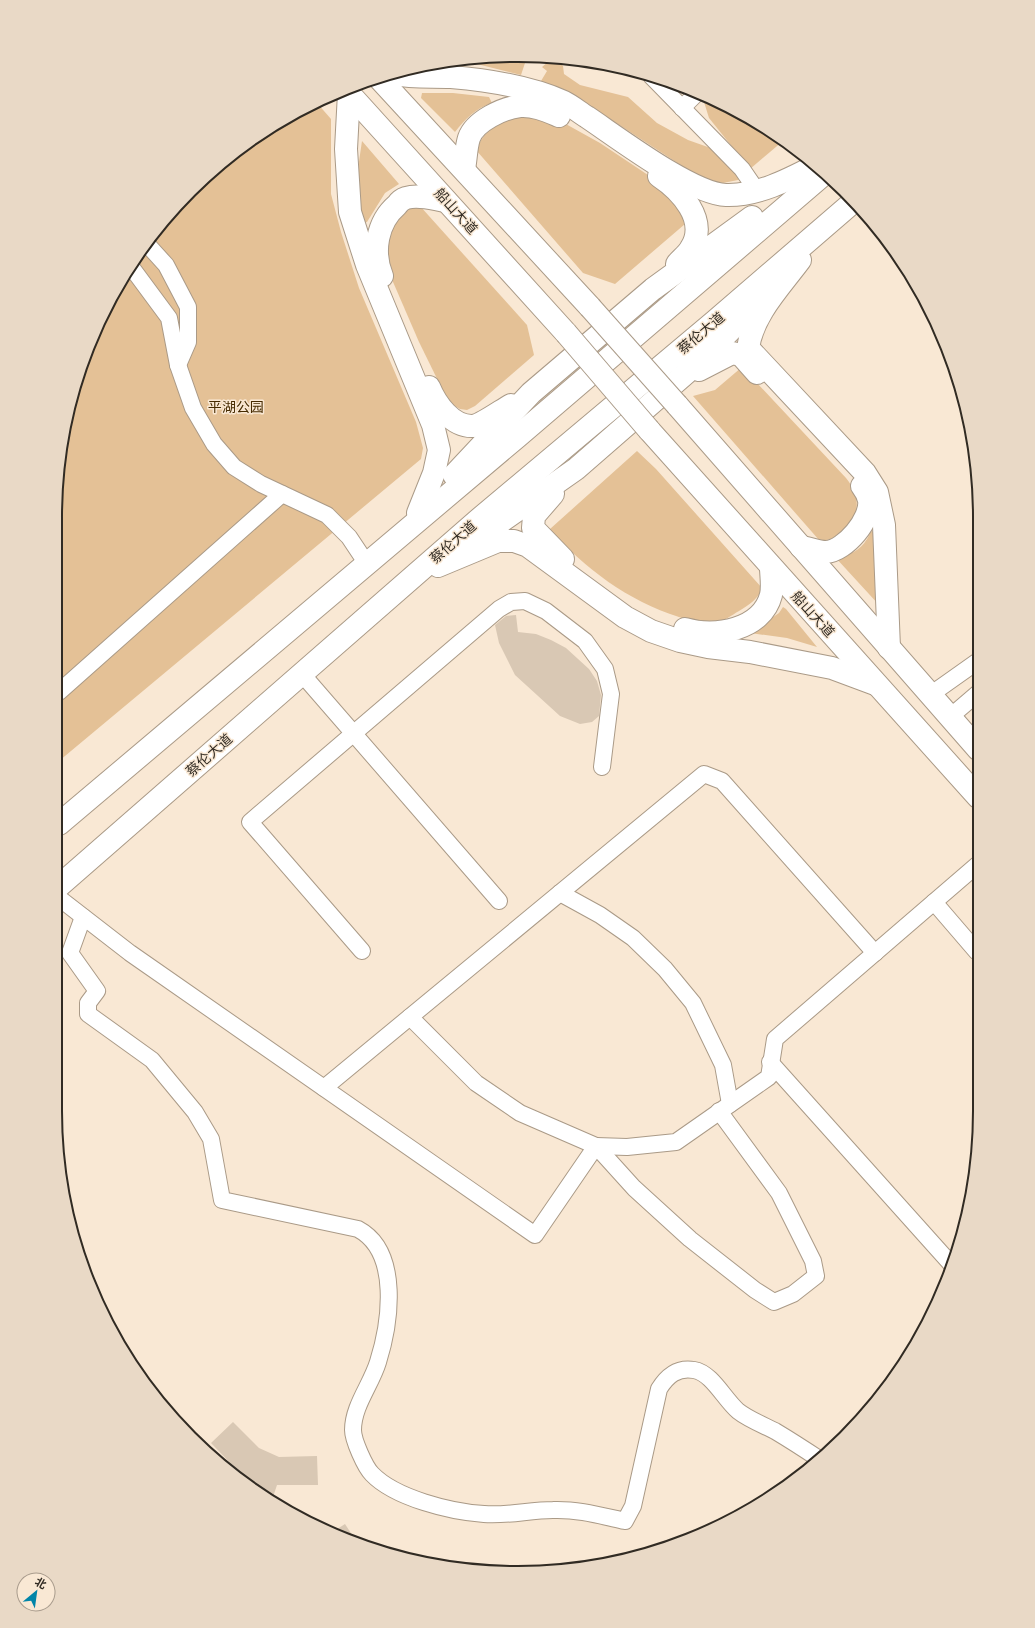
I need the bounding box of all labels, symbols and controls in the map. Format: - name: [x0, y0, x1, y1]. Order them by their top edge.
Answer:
- street label: 船山大道: [431, 185, 481, 238]
- street label: 蔡伦大道: [674, 309, 728, 358]
- park label: 平湖公园: [208, 399, 264, 416]
- street label: 蔡伦大道: [427, 518, 480, 567]
- street label: 船山大道: [788, 588, 838, 641]
- street label: 蔡伦大道: [183, 731, 236, 780]
- north arrow: [16, 1572, 56, 1612]
- text: 北: [33, 1575, 49, 1592]

